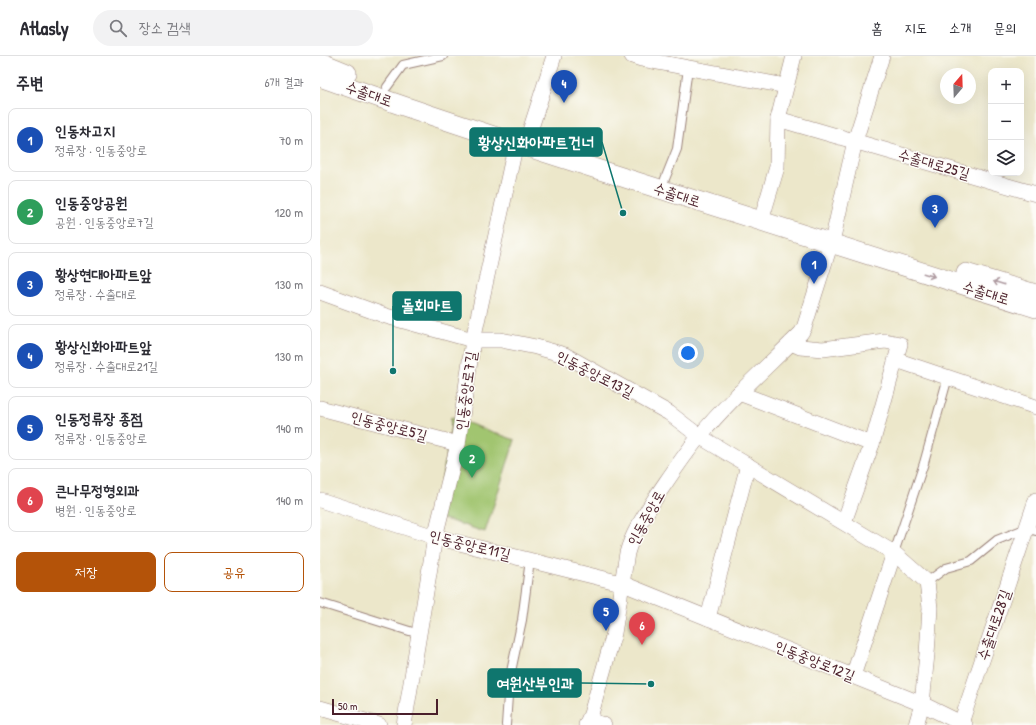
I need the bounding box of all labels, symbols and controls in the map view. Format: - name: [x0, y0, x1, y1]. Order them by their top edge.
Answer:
- search box: [93, 10, 373, 46]
- text: Atlasly: [20, 15, 69, 41]
- icon: search: [107, 17, 129, 39]
- text: 장소 검색: [139, 17, 190, 38]
- text: 홈: [871, 18, 882, 37]
- text: 지도: [904, 18, 927, 37]
- text: 소개: [949, 18, 971, 37]
- text: 문의: [993, 18, 1016, 37]
- north arrow: [940, 68, 976, 104]
- map controls: [988, 68, 1024, 176]
- button: +: [988, 68, 1024, 104]
- pin: 4: [551, 70, 577, 103]
- text: 주변: [16, 71, 43, 94]
- text: 6개 결과: [264, 73, 304, 91]
- street label: 수출대로: [343, 76, 395, 111]
- button: −: [988, 104, 1024, 140]
- text: 인동차고지: [55, 120, 115, 141]
- callout: 황상신화아파트건너: [470, 128, 602, 156]
- text: 1: [28, 131, 32, 149]
- text: 70 m: [279, 131, 303, 149]
- text: 황상신화아파트건너: [478, 131, 594, 153]
- button: layers: [988, 140, 1024, 176]
- text: 정류장 · 인동중앙로: [55, 141, 147, 159]
- street label: 수출대로25길: [896, 143, 972, 184]
- street label: 수출대로: [651, 177, 703, 212]
- text: 인동중앙공원: [55, 192, 127, 213]
- pin: 3: [922, 195, 948, 228]
- text: 2: [27, 203, 33, 221]
- text: 120 m: [275, 203, 303, 221]
- text: 공원 · 인동중앙로7길: [55, 213, 154, 231]
- pin: 1: [801, 251, 827, 284]
- text: 황상현대아파트앞: [55, 264, 152, 285]
- one-way arrow: [923, 272, 936, 279]
- text: 3: [27, 275, 33, 293]
- text: 130 m: [275, 275, 303, 293]
- street label: 수출대로: [960, 275, 1012, 310]
- one-way arrow: [992, 279, 1005, 286]
- text: 정류장 · 수출대로: [55, 285, 137, 303]
- callout: 돌회마트: [393, 292, 461, 320]
- text: 돌회마트: [401, 294, 453, 316]
- text: 황상신화아파트앞: [55, 336, 152, 357]
- your location: [678, 343, 698, 363]
- street label: 인동중앙로13길: [553, 345, 638, 402]
- text: 4: [28, 347, 32, 365]
- text: 130 m: [275, 347, 303, 365]
- street label: 인동중앙로7길: [450, 350, 481, 432]
- text: 정류장 · 수출대로21길: [55, 357, 158, 375]
- street label: 인동중앙로5길: [348, 405, 430, 446]
- text: 인동정류장 종점: [55, 408, 143, 429]
- text: 5: [27, 419, 33, 437]
- text: 140 m: [276, 419, 303, 437]
- text: 정류장 · 인동중앙로: [55, 429, 147, 447]
- pin: 2: [459, 445, 485, 478]
- text: 큰나무정형외과: [55, 480, 140, 501]
- street label: 인동중앙로: [622, 486, 669, 549]
- text: 6: [27, 491, 33, 509]
- text: 140 m: [276, 491, 303, 509]
- text: 병원 · 인동중앙로: [55, 501, 137, 519]
- street label: 인동중앙로11길: [427, 524, 513, 565]
- button: 저장: [16, 552, 156, 592]
- button: 공유: [164, 552, 304, 592]
- street label: 수출대로28길: [972, 586, 1015, 663]
- pin: 5: [593, 598, 619, 631]
- pin: 6: [629, 612, 655, 645]
- street label: 인동중앙로12길: [772, 635, 858, 686]
- callout: 여원산부인과: [488, 669, 581, 697]
- text: 여원산부인과: [496, 672, 574, 694]
- scale bar: [332, 697, 438, 716]
- text: 50 m: [338, 699, 358, 713]

